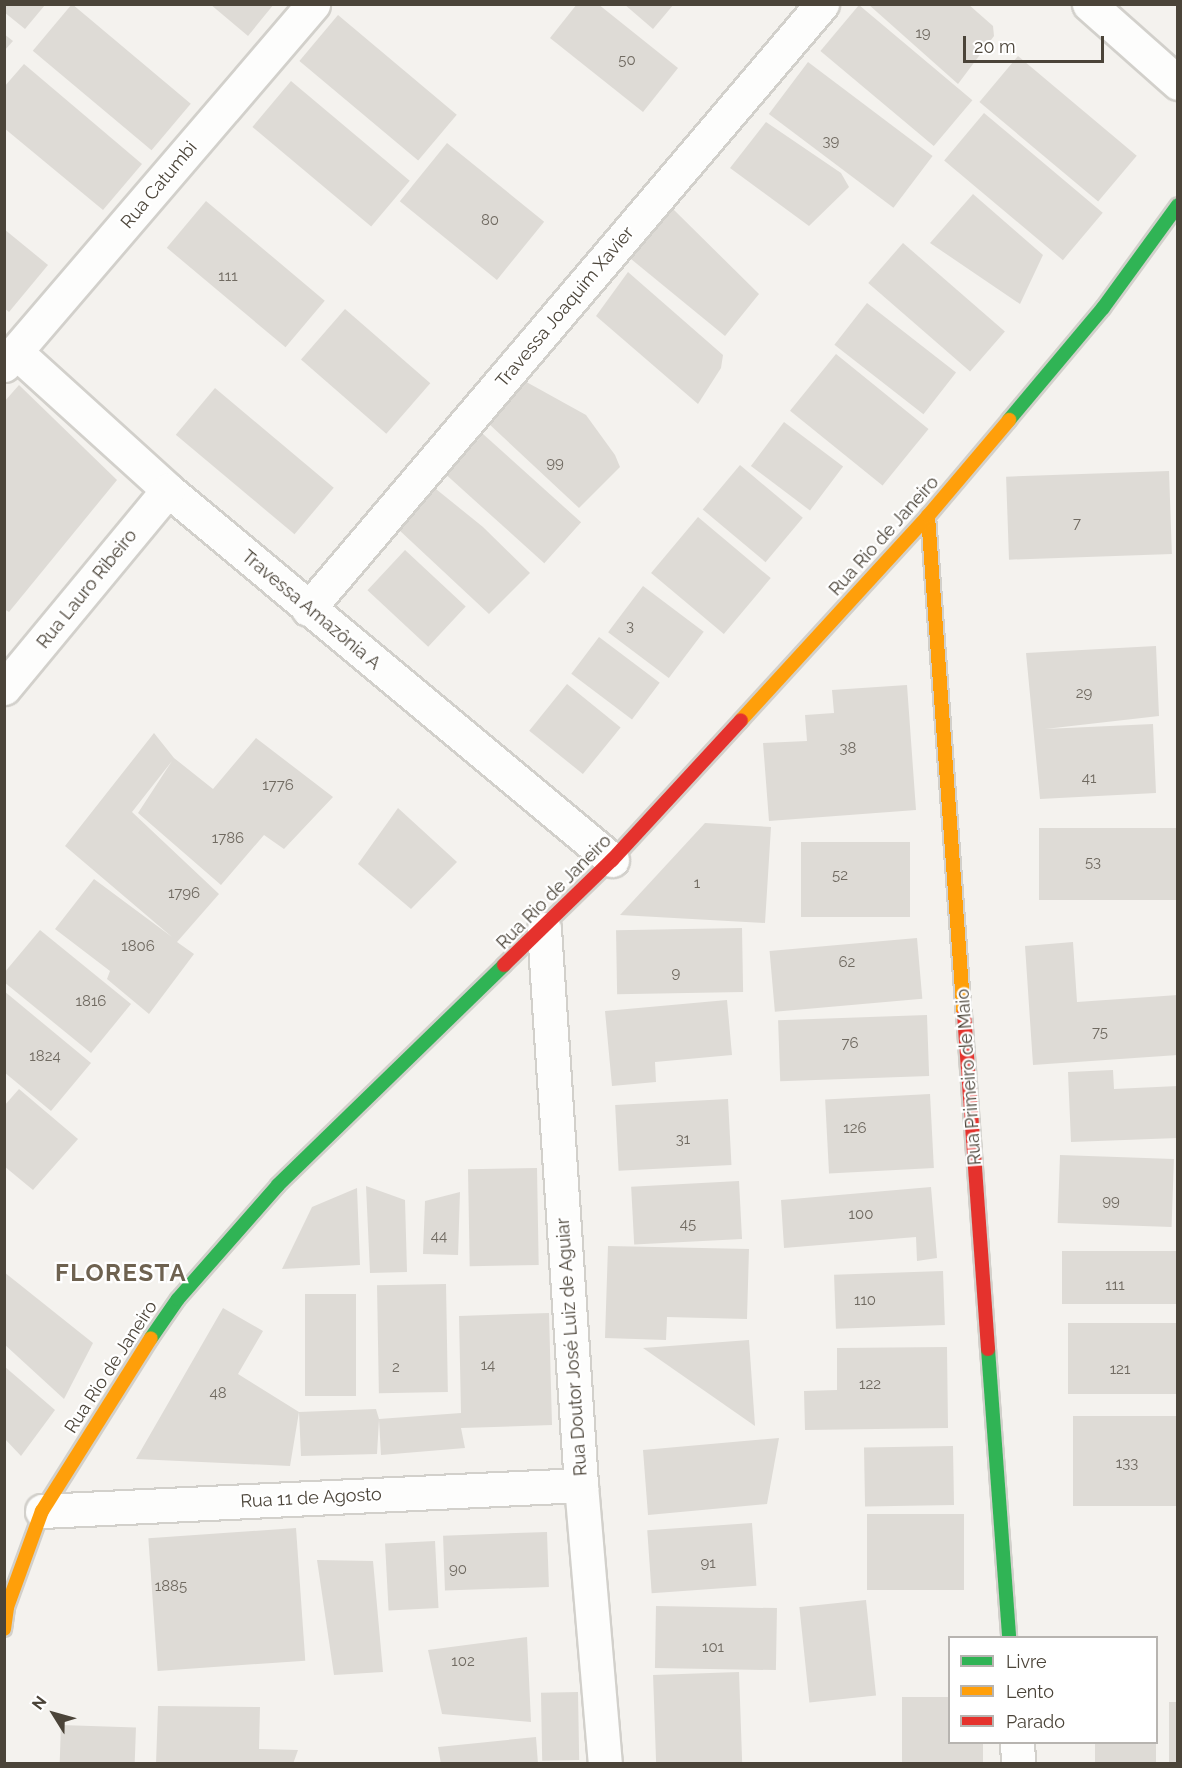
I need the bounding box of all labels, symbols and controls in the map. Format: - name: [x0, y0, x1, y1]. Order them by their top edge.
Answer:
- scale bar: [966, 24, 1107, 62]
- house number: 19: [915, 25, 931, 43]
- text: 20 m: [974, 36, 1016, 57]
- house number: 50: [618, 52, 636, 70]
- house number: 39: [823, 133, 839, 151]
- street label: Rua Catumbi: [116, 137, 202, 233]
- house number: 80: [481, 212, 499, 230]
- street label: Travessa Joaquim Xavier: [491, 222, 639, 392]
- house number: 111: [218, 268, 238, 286]
- house number: 99: [546, 455, 564, 473]
- street label: Rua Rio de Janeiro: [824, 472, 944, 600]
- house number: 7: [1073, 515, 1081, 533]
- street label: Rua Lauro Ribeiro: [32, 525, 142, 653]
- street label: Travessa Amazônia A: [237, 545, 385, 675]
- house number: 3: [626, 618, 634, 636]
- house number: 29: [1076, 685, 1092, 703]
- house number: 38: [840, 740, 856, 758]
- house number: 41: [1082, 770, 1096, 788]
- house number: 1776: [262, 777, 294, 795]
- house number: 1786: [212, 830, 244, 848]
- street label: Rua Rio de Janeiro: [492, 830, 616, 954]
- house number: 53: [1085, 854, 1101, 872]
- house number: 52: [832, 867, 848, 885]
- house number: 1: [694, 875, 700, 893]
- house number: 1796: [168, 885, 200, 903]
- house number: 1806: [121, 938, 155, 956]
- house number: 62: [839, 954, 855, 972]
- house number: 9: [672, 965, 680, 983]
- street label: Rua Primeiro de Maio: [952, 988, 986, 1166]
- house number: 1816: [76, 993, 106, 1011]
- house number: 75: [1092, 1024, 1108, 1042]
- house number: 76: [841, 1035, 859, 1053]
- house number: 1824: [29, 1048, 61, 1066]
- house number: 126: [843, 1120, 867, 1138]
- house number: 31: [676, 1131, 690, 1149]
- house number: 99: [1102, 1193, 1120, 1211]
- house number: 100: [849, 1206, 873, 1224]
- street label: Rua Doutor José Luiz de Aguiar: [552, 1216, 592, 1478]
- house number: 45: [680, 1216, 696, 1234]
- house number: 44: [431, 1228, 447, 1246]
- district label: FLORESTA: [55, 1259, 187, 1287]
- house number: 111: [1105, 1277, 1125, 1295]
- house number: 110: [854, 1292, 876, 1310]
- street label: Rua Rio de Janeiro: [60, 1297, 162, 1437]
- house number: 14: [481, 1357, 495, 1375]
- house number: 2: [392, 1359, 400, 1377]
- house number: 121: [1110, 1361, 1130, 1379]
- house number: 122: [859, 1376, 881, 1394]
- house number: 48: [209, 1385, 227, 1403]
- house number: 133: [1116, 1455, 1138, 1473]
- street label: Rua 11 de Agosto: [239, 1483, 383, 1513]
- house number: 91: [700, 1555, 716, 1573]
- house number: 90: [449, 1561, 467, 1579]
- house number: 1885: [155, 1578, 187, 1596]
- legend: [948, 1636, 1158, 1744]
- house number: 101: [702, 1639, 724, 1657]
- text: Livre: [1006, 1651, 1047, 1672]
- house number: 102: [451, 1653, 475, 1671]
- text: Lento: [1006, 1681, 1054, 1702]
- north arrow: [24, 1684, 84, 1744]
- text: N: [28, 1692, 50, 1713]
- text: Parado: [1006, 1711, 1065, 1732]

